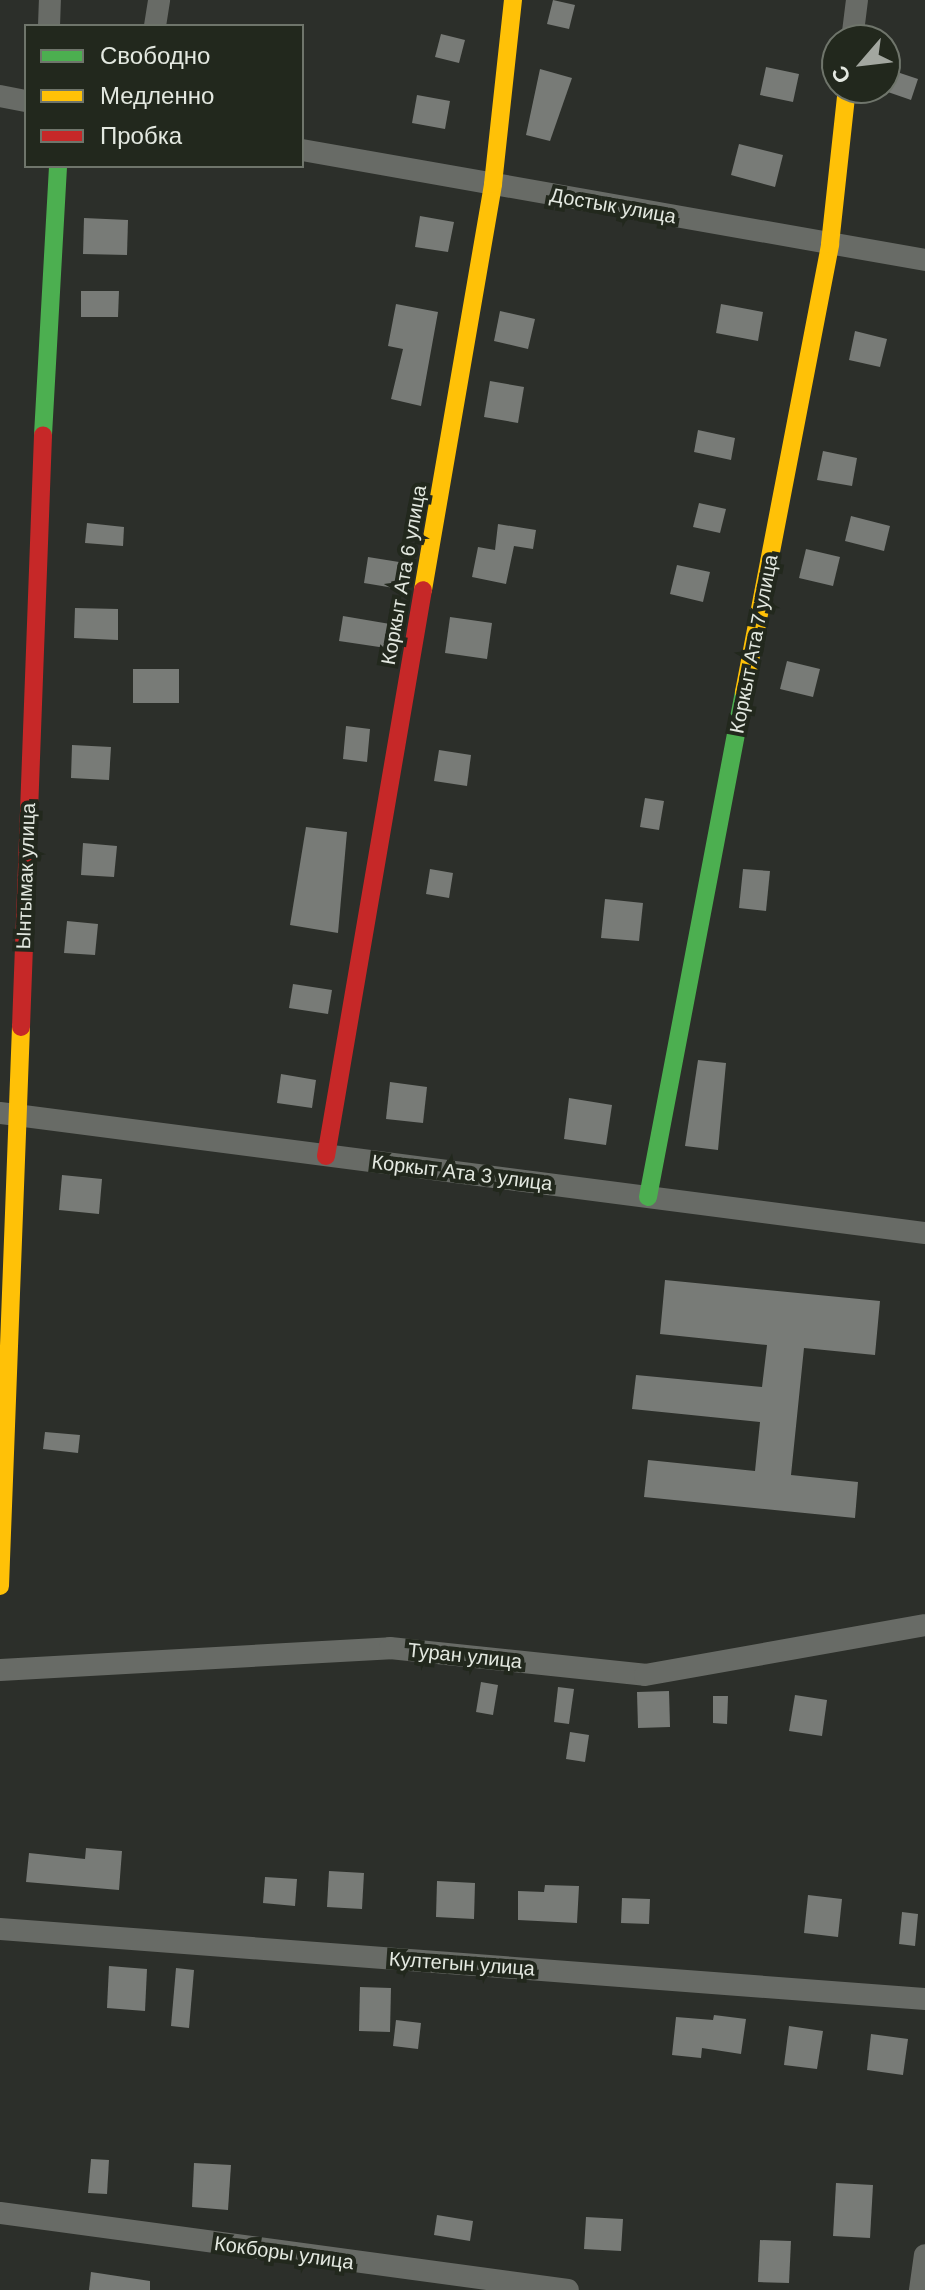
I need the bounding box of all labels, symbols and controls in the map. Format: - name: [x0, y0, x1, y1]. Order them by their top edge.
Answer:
- legend: [24, 24, 304, 168]
- north arrow: [821, 24, 901, 104]
- text: Свободно: [100, 42, 210, 69]
- text: С: [826, 62, 856, 87]
- text: Медленно: [100, 82, 214, 109]
- text: Пробка: [100, 122, 182, 149]
- street label: Достык улица: [548, 183, 678, 229]
- street label: Коркыт Ата 6 улица: [376, 483, 432, 667]
- street label: Коркыт Ата 7 улица: [725, 552, 783, 736]
- street label: Ынтымак улица: [11, 802, 41, 950]
- street label: Коркыт Ата 3 улица: [370, 1150, 554, 1196]
- street label: Туран улица: [407, 1638, 523, 1674]
- street label: Култегын улица: [388, 1947, 536, 1981]
- street label: Кокборы улица: [213, 2231, 355, 2275]

